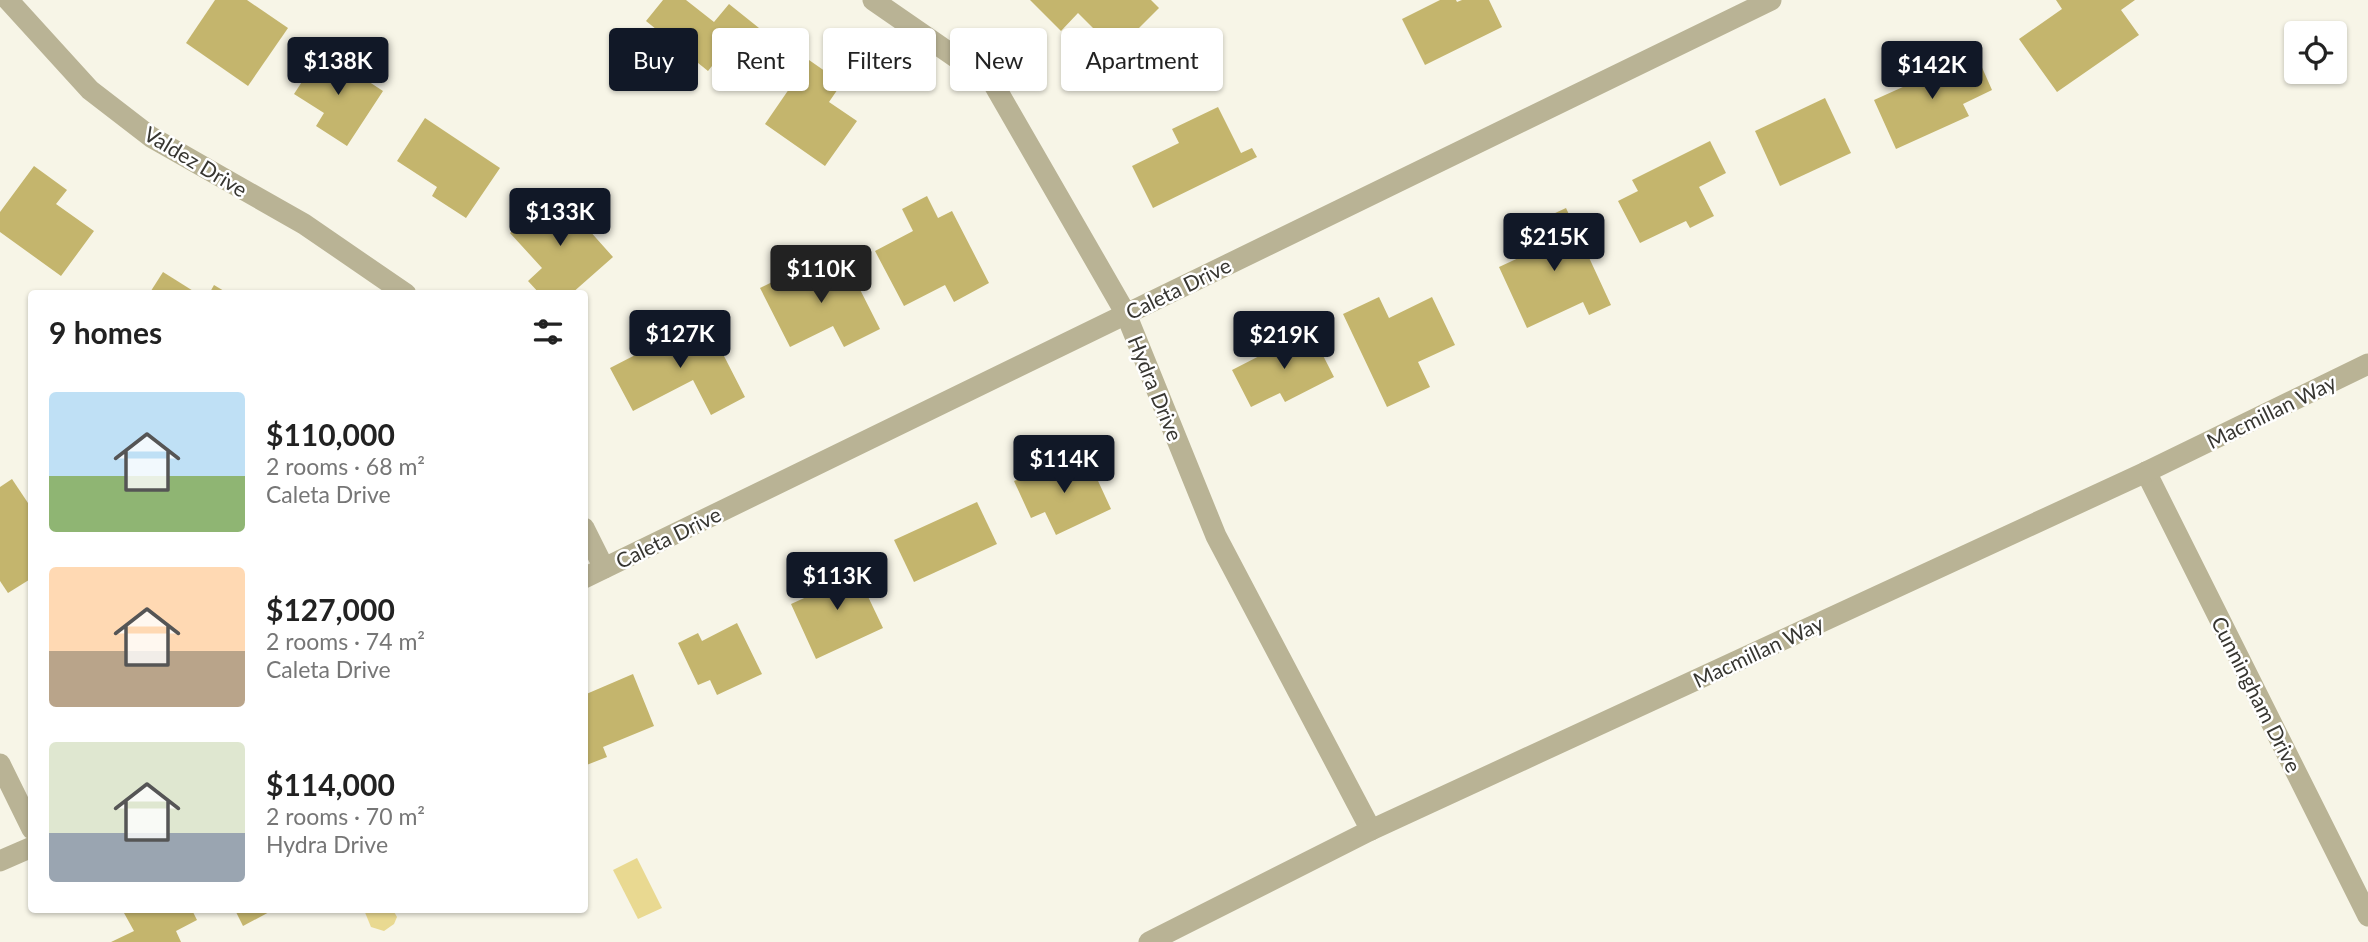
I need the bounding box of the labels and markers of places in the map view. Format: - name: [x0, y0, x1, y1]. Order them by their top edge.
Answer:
- pin: $138K: [289, 38, 387, 97]
- pin: $142K: [1883, 42, 1981, 101]
- pin: $133K: [511, 188, 609, 248]
- pin: $215K: [1505, 214, 1603, 273]
- pin: $110K: [772, 246, 870, 305]
- pin: $127K: [631, 310, 729, 370]
- pin: $219K: [1235, 312, 1333, 371]
- pin: $114K: [1015, 435, 1113, 495]
- pin: $113K: [788, 552, 886, 612]

